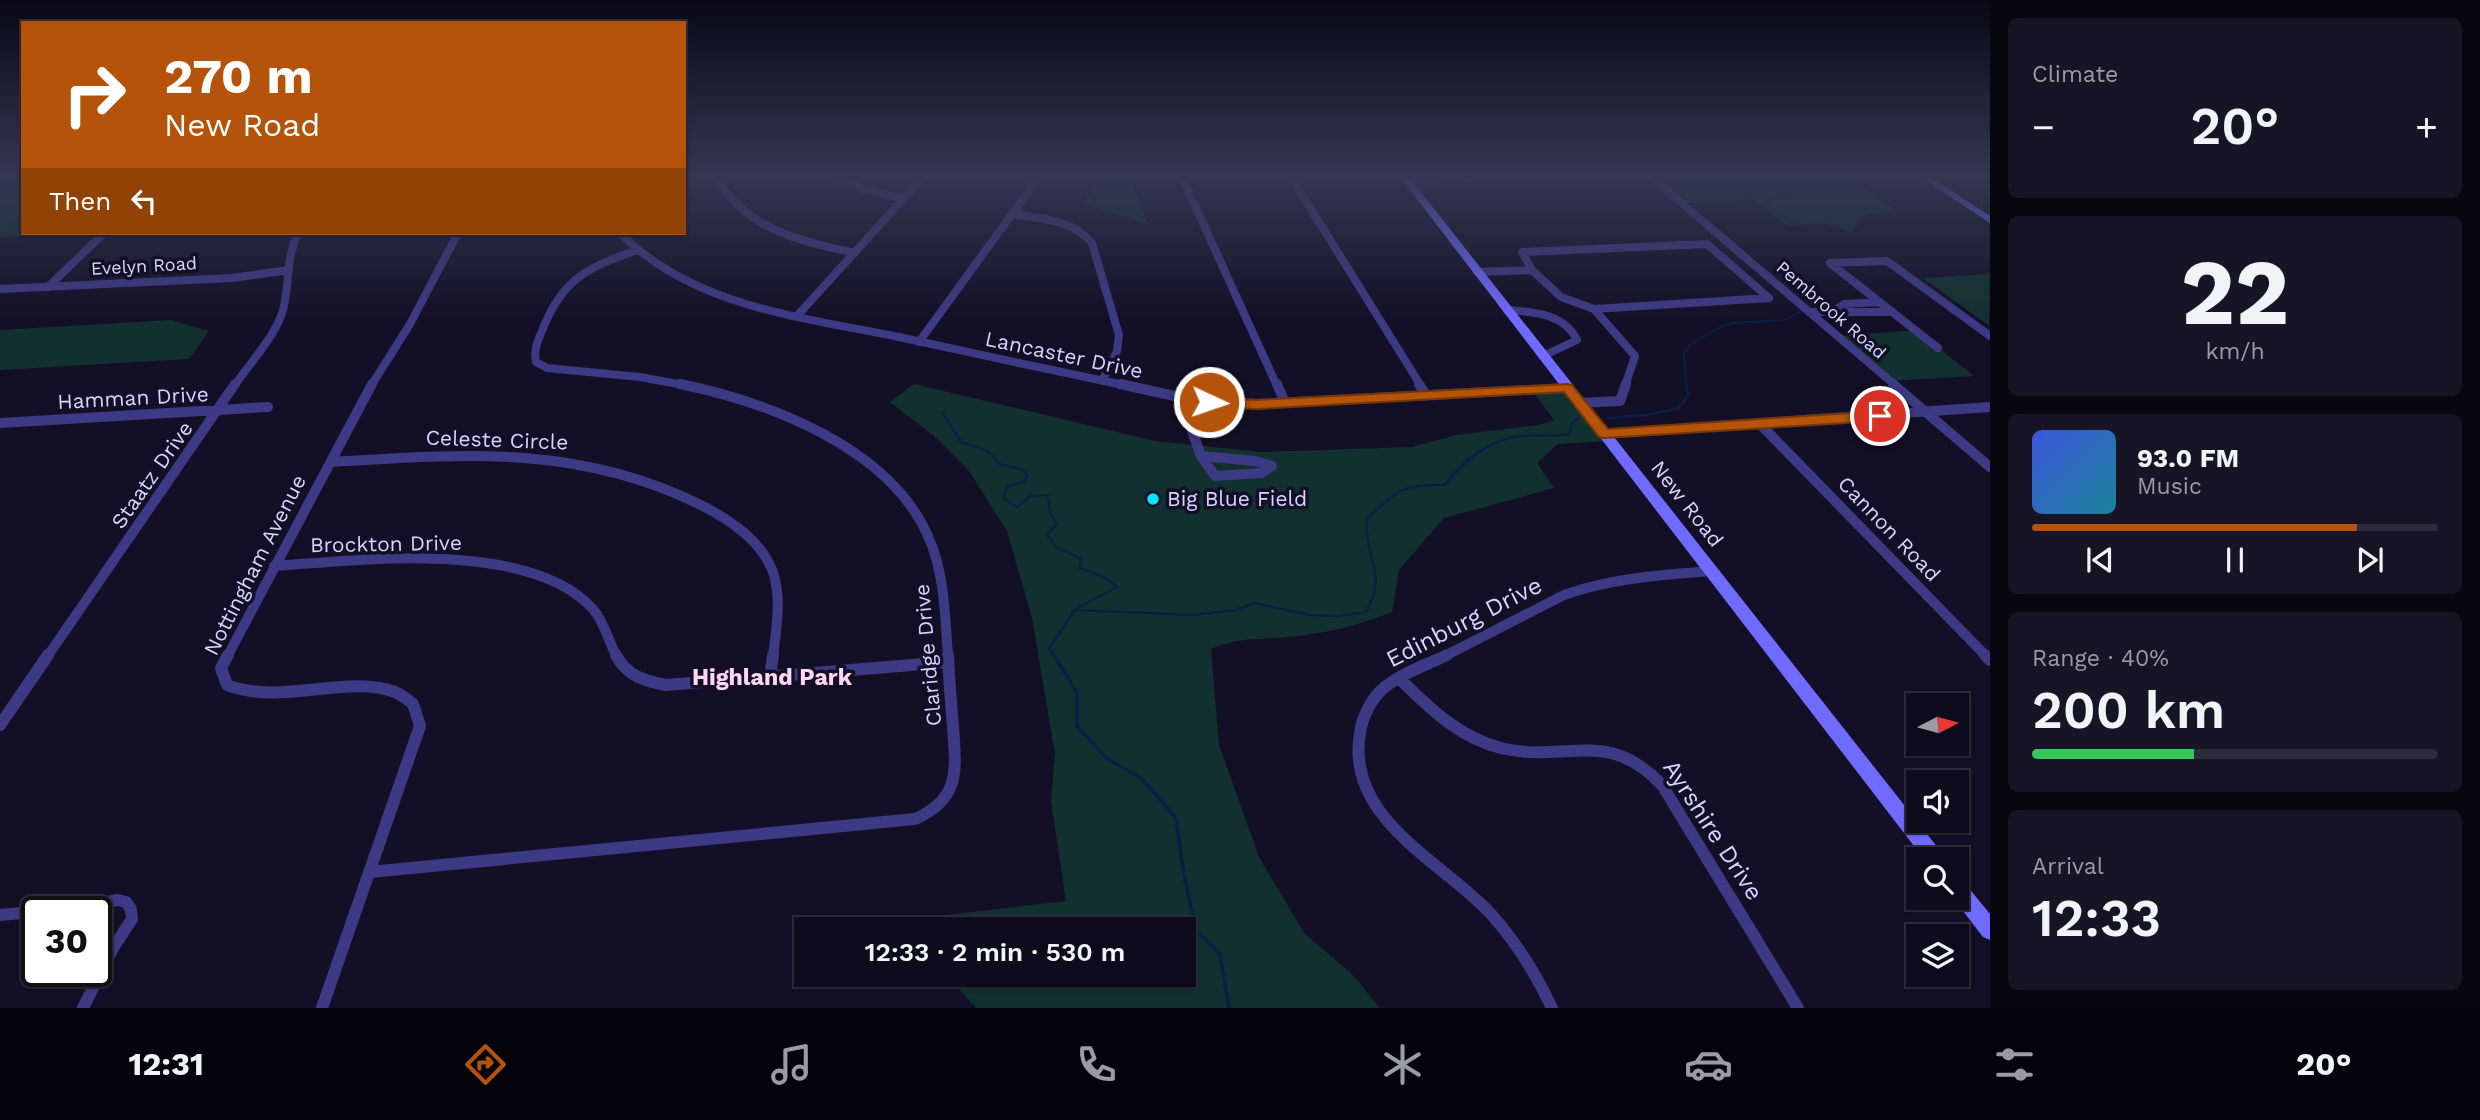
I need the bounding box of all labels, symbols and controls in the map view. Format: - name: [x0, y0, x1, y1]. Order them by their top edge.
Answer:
- text: 270 m: [164, 47, 313, 105]
- icon: right: [49, 49, 140, 140]
- text: Climate: [2032, 61, 2118, 88]
- text: 20°: [2191, 96, 2279, 157]
- text: −: [2032, 105, 2055, 149]
- text: +: [2415, 105, 2438, 149]
- text: New Road: [164, 106, 320, 144]
- icon: left: [125, 182, 163, 220]
- text: Then: [49, 186, 111, 216]
- text: 22: [2181, 239, 2289, 346]
- street label: Evelyn Road: [90, 252, 198, 279]
- street label: Pembrook Road: [1772, 256, 1890, 363]
- street label: Lancaster Drive: [983, 326, 1145, 383]
- text: km/h: [2205, 338, 2265, 365]
- position arrow: [1172, 365, 1246, 439]
- street label: Hamman Drive: [57, 381, 209, 414]
- pin: [1850, 386, 1910, 446]
- icon: arrive: [1861, 397, 1899, 435]
- street label: Staatz Drive: [105, 416, 198, 533]
- street label: Celeste Circle: [425, 425, 569, 454]
- text: 93.0 FM: [2137, 443, 2239, 473]
- street label: New Road: [1646, 456, 1729, 552]
- street label: Nottingham Avenue: [198, 470, 311, 659]
- street label: Cannon Road: [1833, 471, 1946, 586]
- text: Music: [2137, 473, 2202, 500]
- place label: Big Blue Field: [1167, 486, 1307, 511]
- marker: Big Blue Field: [1145, 491, 1161, 507]
- street label: Brockton Drive: [310, 530, 462, 557]
- icon: previous: [2081, 541, 2119, 579]
- icon: pause: [2216, 541, 2254, 579]
- icon: next: [2351, 541, 2389, 579]
- street label: Edinburg Drive: [1382, 571, 1546, 673]
- street label: Claridge Drive: [909, 583, 946, 727]
- text: Range · 40%: [2032, 645, 2169, 672]
- district label: Highland Park: [692, 664, 853, 691]
- text: 200 km: [2032, 680, 2225, 741]
- north arrow: [1906, 693, 1969, 756]
- map controls: [1906, 693, 1969, 987]
- street label: Ayrshire Drive: [1657, 755, 1769, 905]
- button: sound: [1906, 770, 1969, 833]
- button: search: [1906, 847, 1969, 910]
- text: Arrival: [2032, 853, 2104, 880]
- text: 12:33: [2032, 888, 2161, 949]
- speed limit sign: 30: [21, 896, 112, 987]
- button: layers: [1906, 924, 1969, 987]
- text: 12:33 · 2 min · 530 m: [865, 937, 1125, 967]
- icon: directions: [461, 1040, 510, 1089]
- icon: music: [767, 1040, 816, 1089]
- icon: phone: [1072, 1040, 1121, 1089]
- icon: climate: [1378, 1040, 1427, 1089]
- icon: car: [1684, 1040, 1733, 1089]
- icon: filters: [1990, 1040, 2039, 1089]
- text: 12:31: [128, 1045, 204, 1083]
- text: 20°: [2296, 1045, 2352, 1083]

